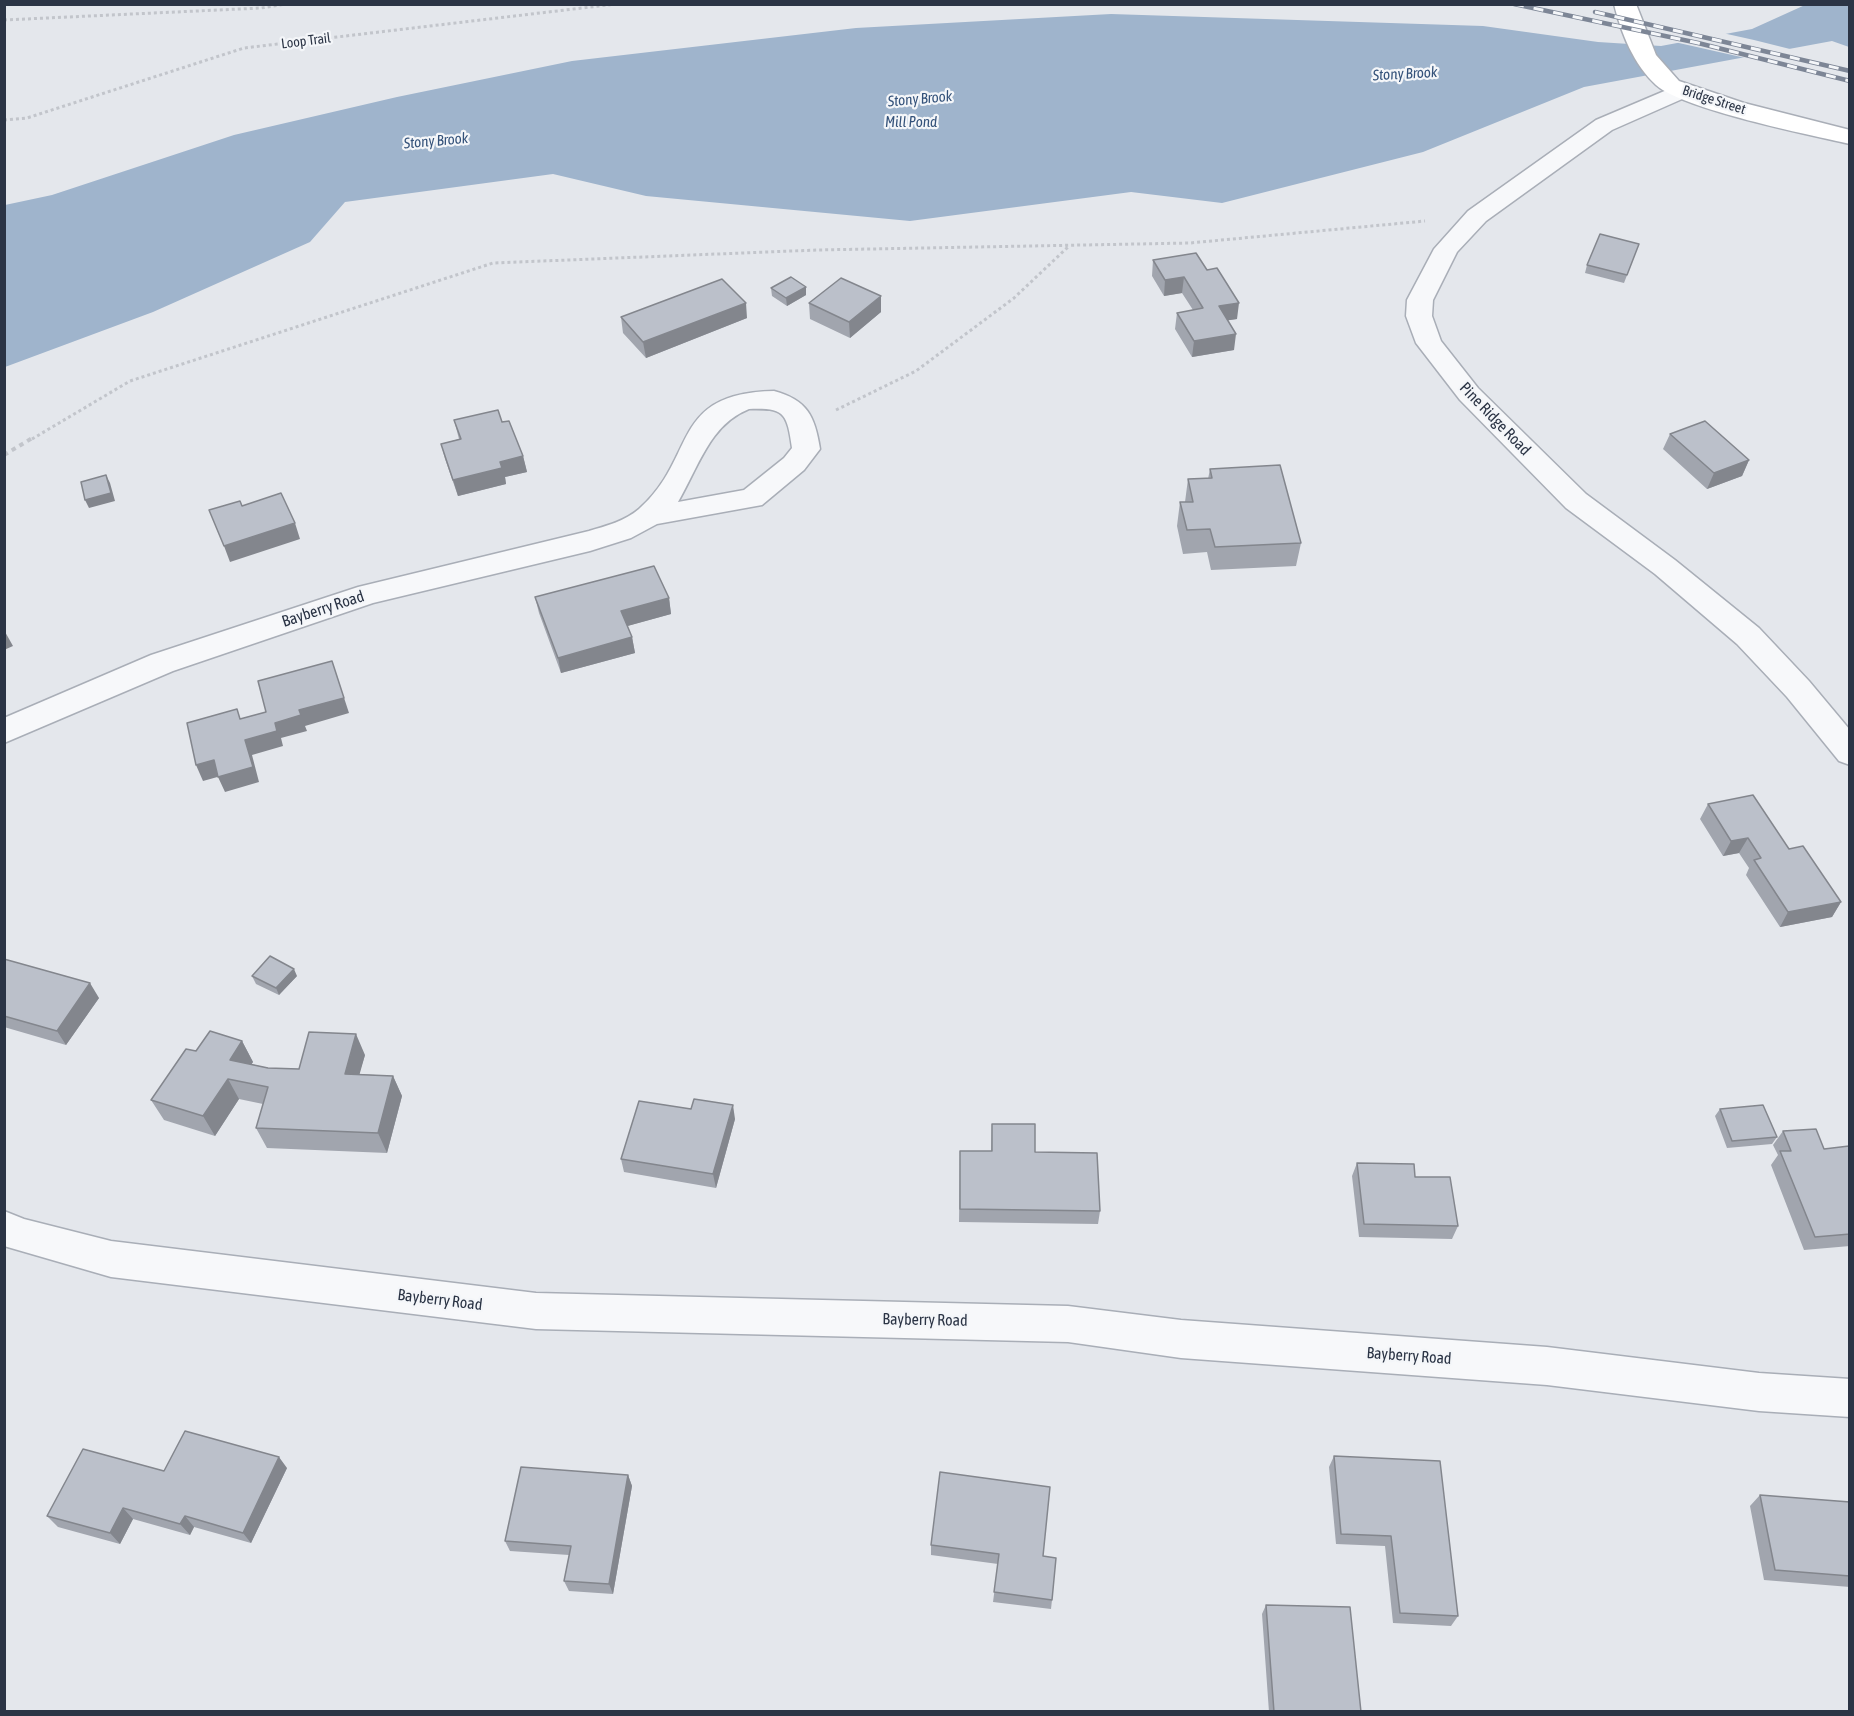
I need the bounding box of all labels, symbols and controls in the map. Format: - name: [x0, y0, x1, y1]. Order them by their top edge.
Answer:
- street label: Loop Trail: [280, 30, 332, 52]
- water label: Stony Brook: [1372, 63, 1438, 85]
- street label: Bridge Street: [1680, 82, 1748, 118]
- water label: Stony Brook: [887, 87, 953, 111]
- water label: Mill Pond: [885, 113, 937, 131]
- water label: Stony Brook: [403, 129, 469, 153]
- street label: Pine Ridge Road: [1455, 378, 1535, 460]
- street label: Bayberry Road: [280, 587, 366, 631]
- street label: Bayberry Road: [397, 1285, 483, 1315]
- street label: Bayberry Road: [882, 1310, 968, 1330]
- street label: Bayberry Road: [1366, 1343, 1452, 1369]

